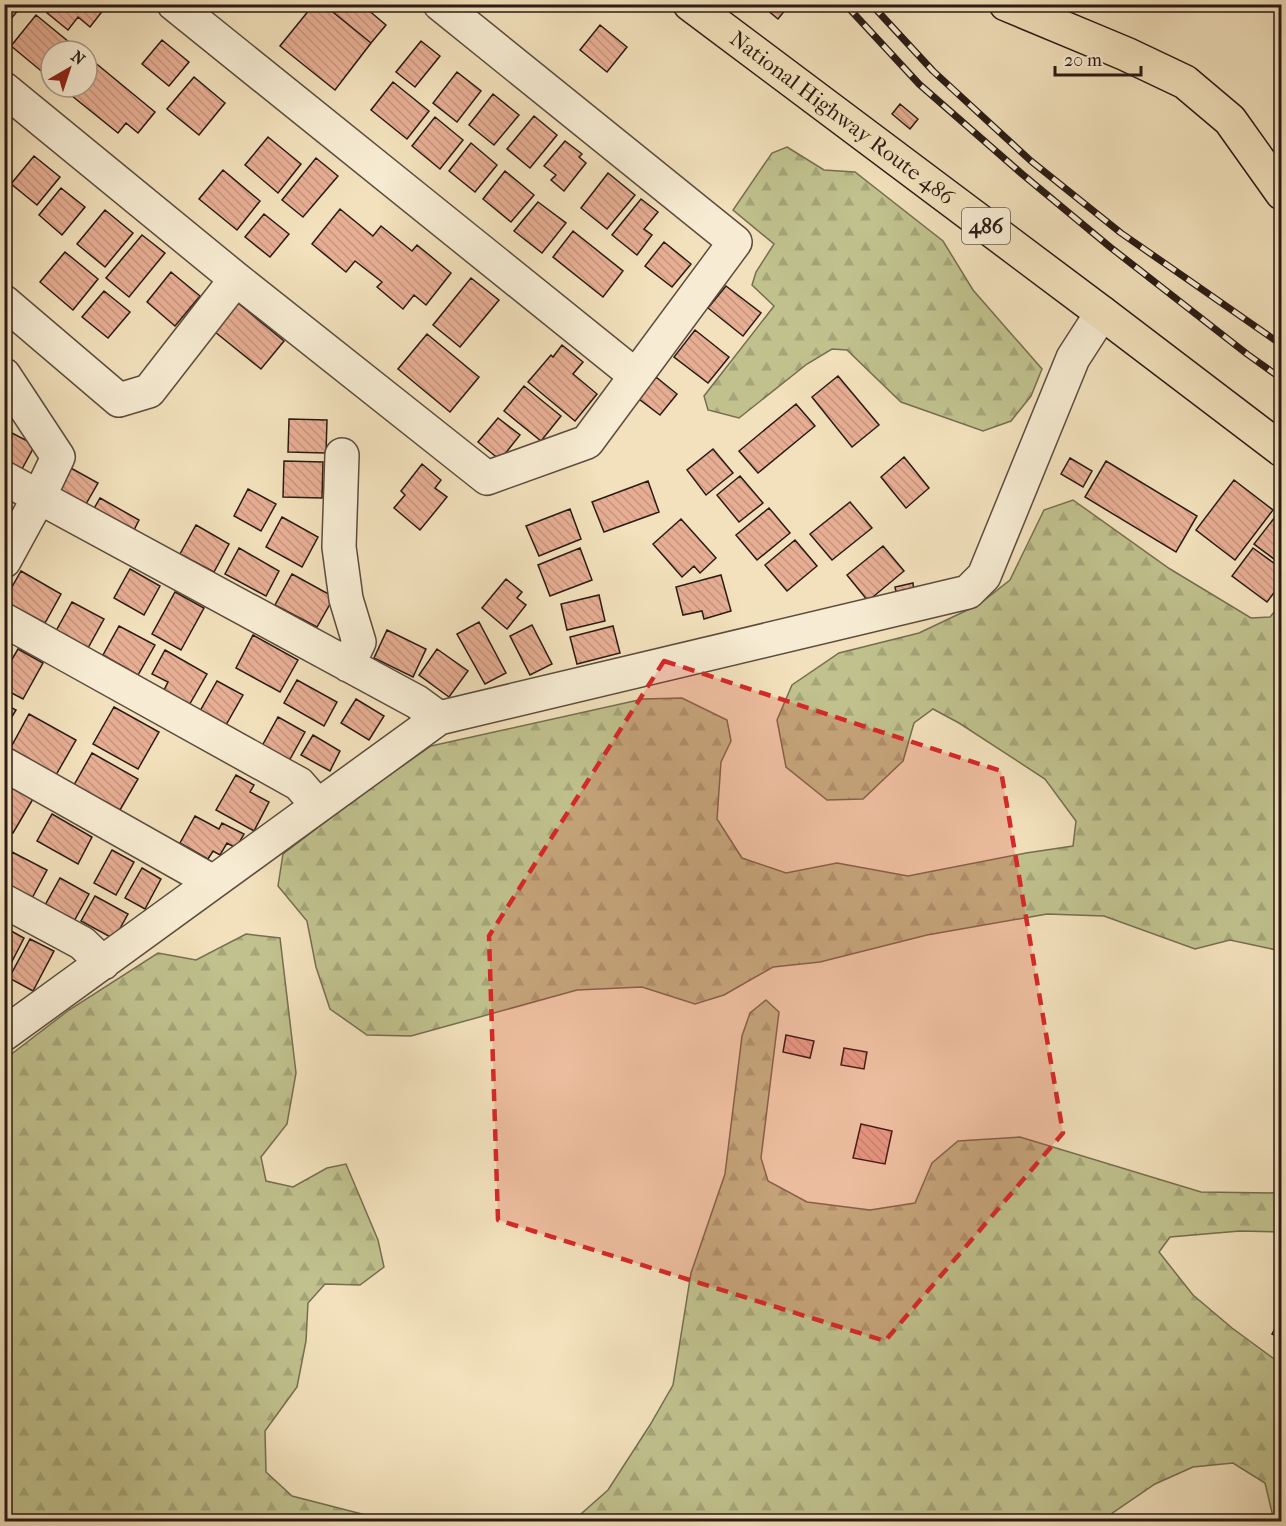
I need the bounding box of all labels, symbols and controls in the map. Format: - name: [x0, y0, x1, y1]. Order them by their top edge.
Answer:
- street label: National Highway Route 486: [725, 25, 959, 211]
- north arrow: [39, 39, 99, 99]
- scale bar: [1055, 39, 1140, 77]
- text: N: [67, 47, 89, 69]
- text: 20 m: [1064, 50, 1102, 71]
- road number: 486: [962, 208, 1010, 244]

